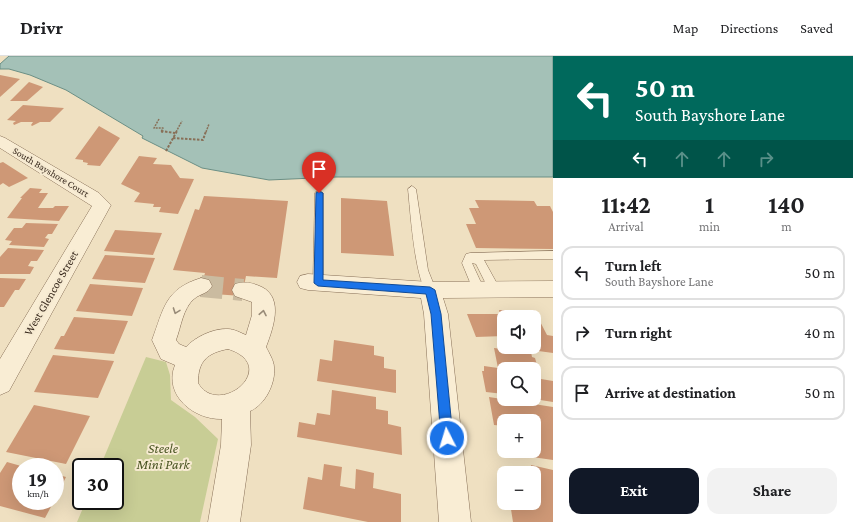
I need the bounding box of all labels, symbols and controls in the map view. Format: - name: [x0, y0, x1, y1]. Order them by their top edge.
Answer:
- text: Drivr: [20, 17, 63, 38]
- text: Map: [673, 20, 698, 36]
- text: Directions: [720, 20, 778, 36]
- text: Saved: [800, 20, 833, 36]
- icon: left: [569, 72, 621, 124]
- text: 50 m: [635, 72, 695, 103]
- text: South Bayshore Lane: [635, 105, 785, 125]
- street label: South Bayshore Court: [11, 145, 92, 199]
- icon: left: [629, 148, 651, 170]
- icon: ahead: [671, 148, 693, 170]
- icon: ahead: [713, 148, 735, 170]
- icon: right: [755, 148, 777, 170]
- pin: [302, 152, 336, 193]
- icon: arrive: [308, 158, 330, 180]
- text: 11:42: [601, 191, 651, 218]
- text: 1: [705, 191, 714, 218]
- text: 140: [768, 191, 805, 218]
- text: Arrival: [608, 219, 644, 234]
- text: min: [699, 219, 720, 234]
- text: m: [781, 219, 792, 234]
- street label: West Glencoe Street: [21, 247, 81, 338]
- text: Turn left: [605, 258, 661, 274]
- icon: left: [571, 262, 593, 284]
- text: 50 m: [805, 265, 835, 281]
- text: South Bayshore Lane: [605, 274, 713, 289]
- one-way arrow: [172, 308, 180, 315]
- one-way arrow: [259, 310, 267, 316]
- map controls: [497, 310, 541, 510]
- button: sound: [497, 310, 541, 354]
- icon: right: [571, 322, 593, 344]
- text: Turn right: [605, 325, 672, 341]
- text: 40 m: [804, 325, 835, 341]
- button: search: [497, 362, 541, 406]
- icon: arrive: [571, 382, 593, 404]
- text: Arrive at destination: [605, 385, 736, 401]
- text: 50 m: [805, 385, 835, 401]
- button: +: [497, 414, 541, 458]
- position arrow: [426, 417, 468, 459]
- park label: Steele Mini Park: [135, 440, 190, 472]
- speed limit sign: 30: [72, 458, 124, 510]
- button: −: [497, 466, 541, 510]
- text: 19: [29, 468, 47, 490]
- button: Exit: [569, 468, 699, 514]
- button: Share: [707, 468, 837, 514]
- text: km/h: [27, 488, 49, 499]

